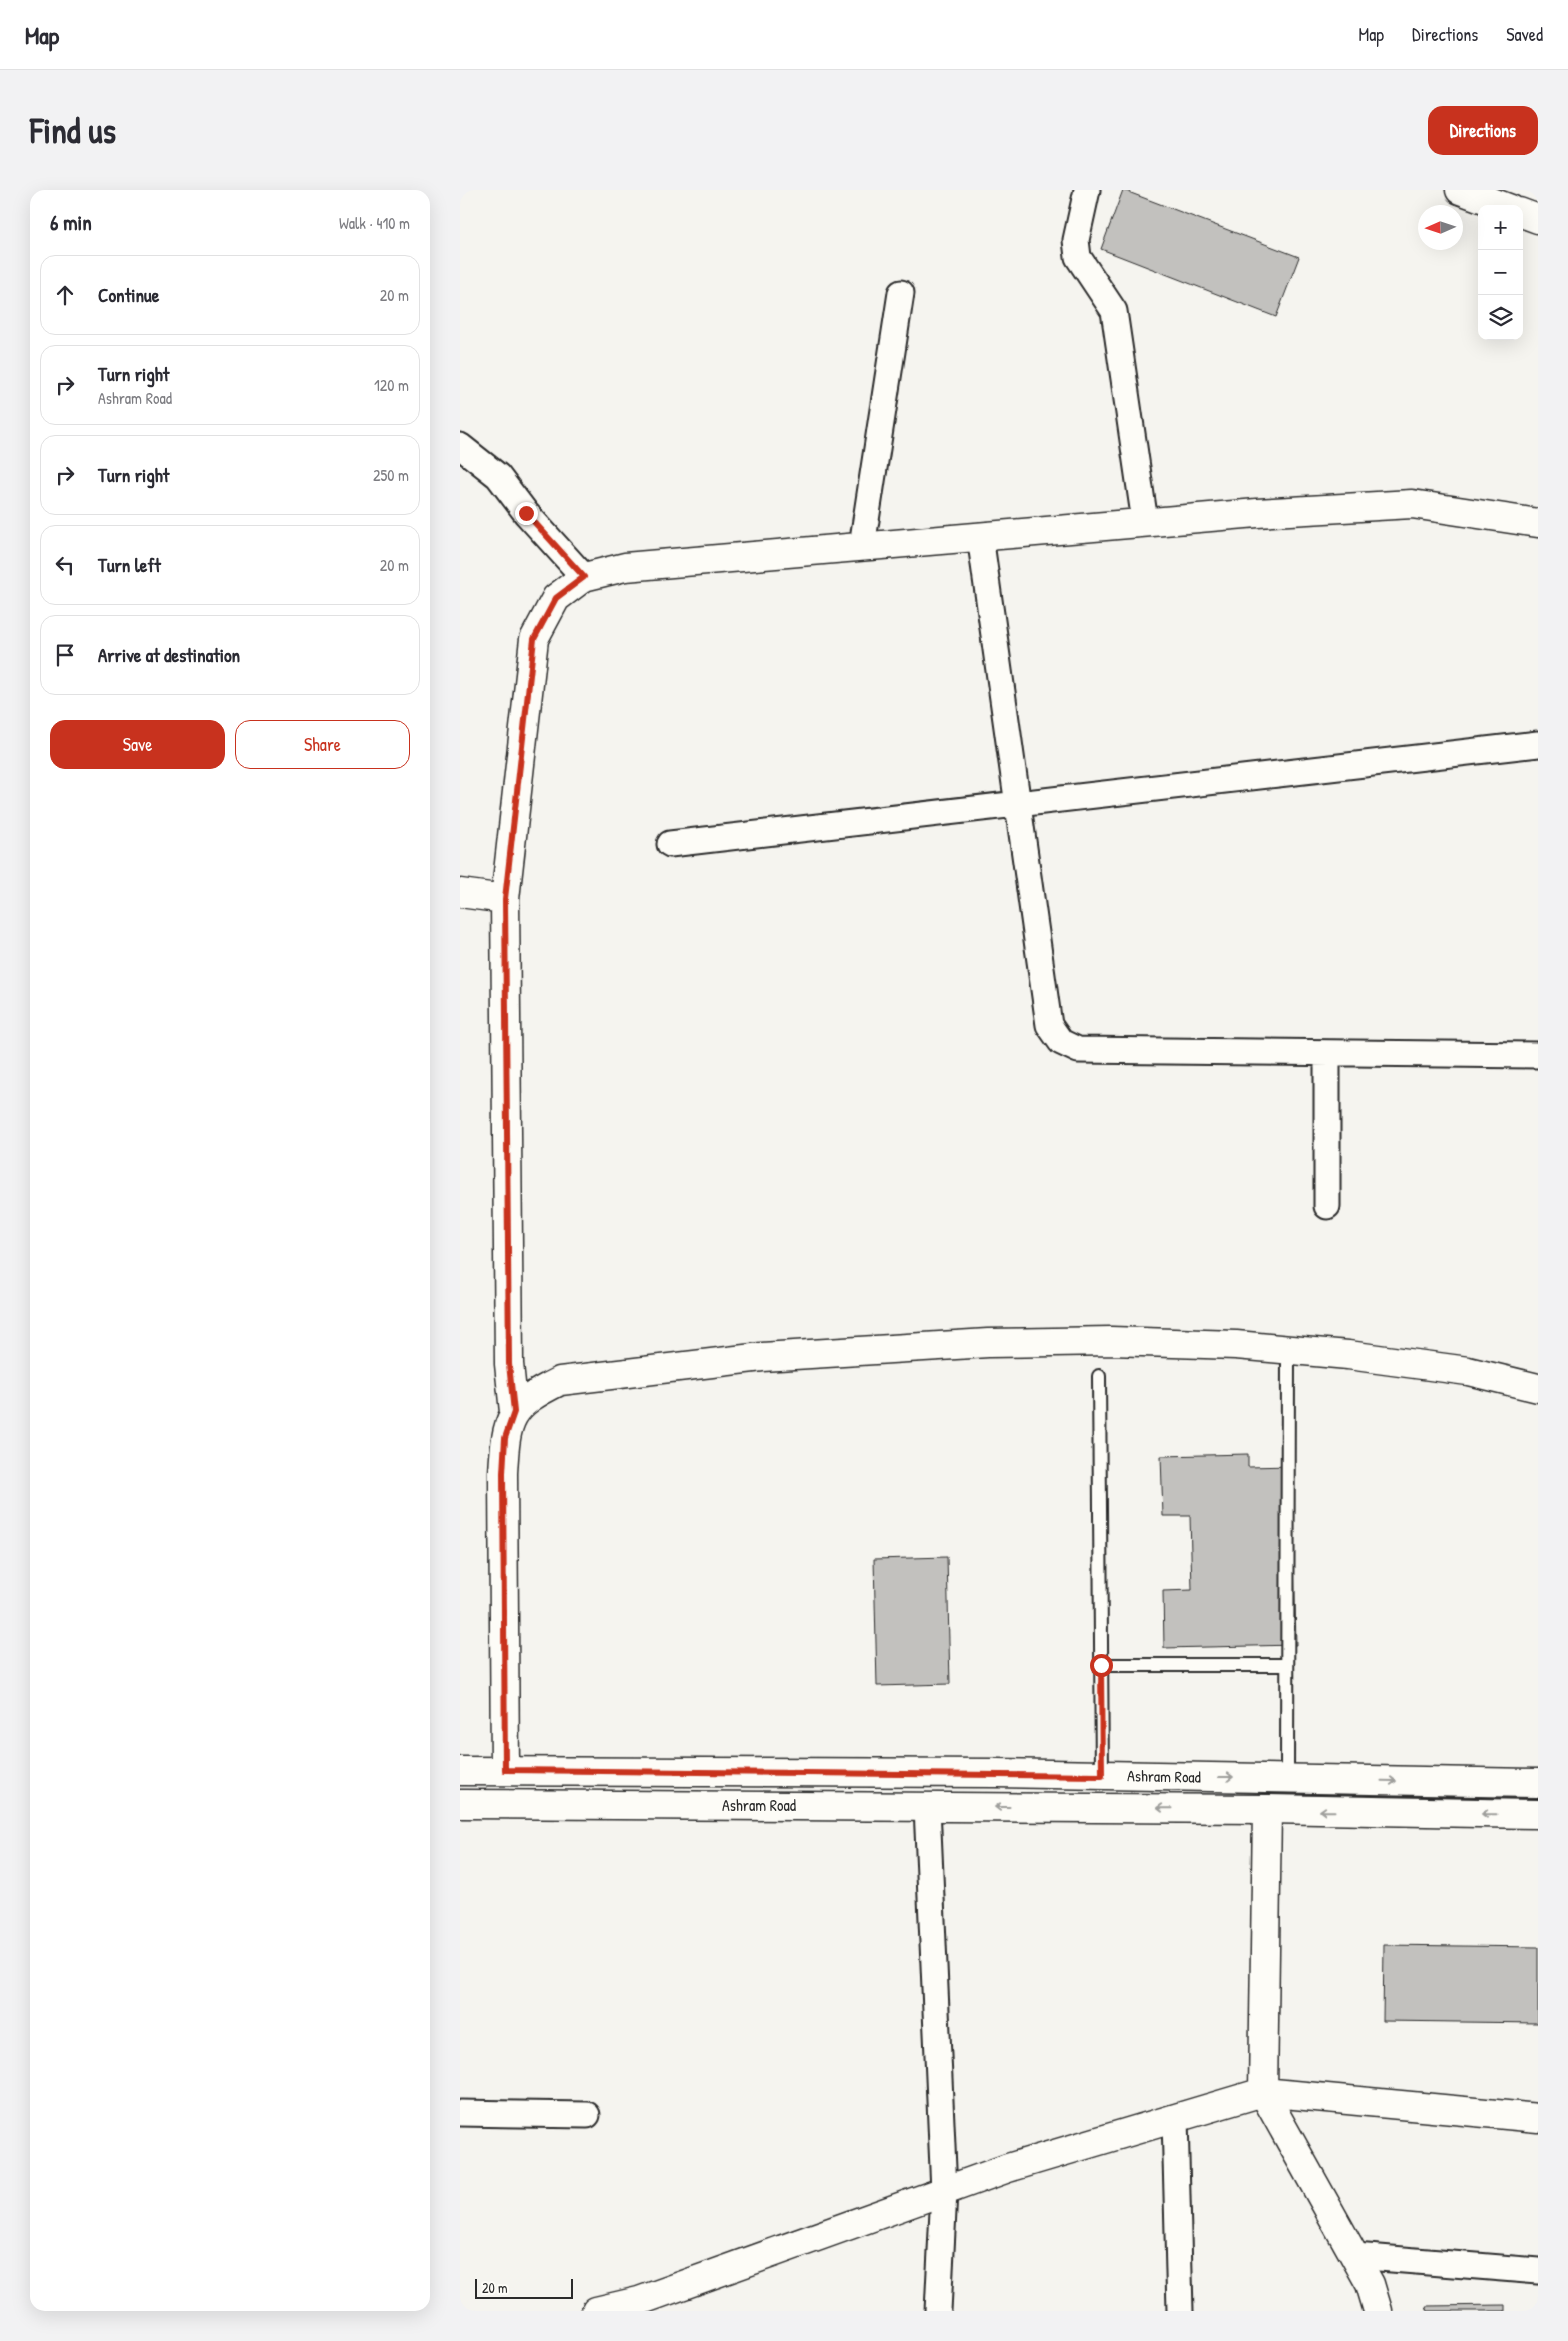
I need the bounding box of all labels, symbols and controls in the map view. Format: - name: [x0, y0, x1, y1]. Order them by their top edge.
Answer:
- text: Map: [25, 19, 59, 51]
- text: Map: [1359, 22, 1384, 47]
- text: Directions: [1412, 22, 1478, 47]
- text: Saved: [1506, 22, 1543, 47]
- button: Directions: [1428, 106, 1538, 155]
- text: Find us: [30, 107, 116, 154]
- north arrow: [1418, 205, 1463, 250]
- map controls: [1478, 205, 1523, 340]
- button: +: [1478, 205, 1523, 250]
- text: 6 min: [50, 208, 92, 237]
- text: Walk · 410 m: [339, 212, 410, 234]
- button: −: [1478, 250, 1523, 295]
- icon: ahead: [51, 281, 79, 309]
- text: Continue: [98, 282, 159, 308]
- text: 20 m: [380, 284, 409, 306]
- button: layers: [1478, 295, 1523, 340]
- text: Turn right: [98, 361, 169, 387]
- icon: right: [51, 371, 79, 399]
- text: 120 m: [374, 374, 409, 396]
- text: Ashram Road: [98, 387, 172, 409]
- icon: right: [51, 461, 79, 489]
- text: Turn right: [98, 462, 169, 488]
- text: 250 m: [373, 464, 409, 486]
- route end: [515, 502, 538, 525]
- icon: left: [51, 551, 79, 579]
- text: Turn left: [98, 552, 161, 578]
- text: 20 m: [380, 554, 409, 576]
- icon: arrive: [51, 641, 79, 669]
- text: Arrive at destination: [98, 642, 240, 668]
- button: Save: [50, 720, 225, 769]
- button: Share: [235, 720, 410, 769]
- route start: [1090, 1654, 1113, 1677]
- street label: Ashram Road: [1127, 1764, 1201, 1788]
- one-way arrow: [1218, 1772, 1234, 1782]
- one-way arrow: [1380, 1776, 1396, 1785]
- street label: Ashram Road: [722, 1794, 796, 1816]
- one-way arrow: [994, 1802, 1010, 1812]
- one-way arrow: [1157, 1804, 1173, 1813]
- one-way arrow: [1319, 1807, 1335, 1816]
- one-way arrow: [1482, 1809, 1498, 1819]
- scale bar: [475, 2276, 572, 2299]
- text: 20 m: [482, 2278, 508, 2297]

